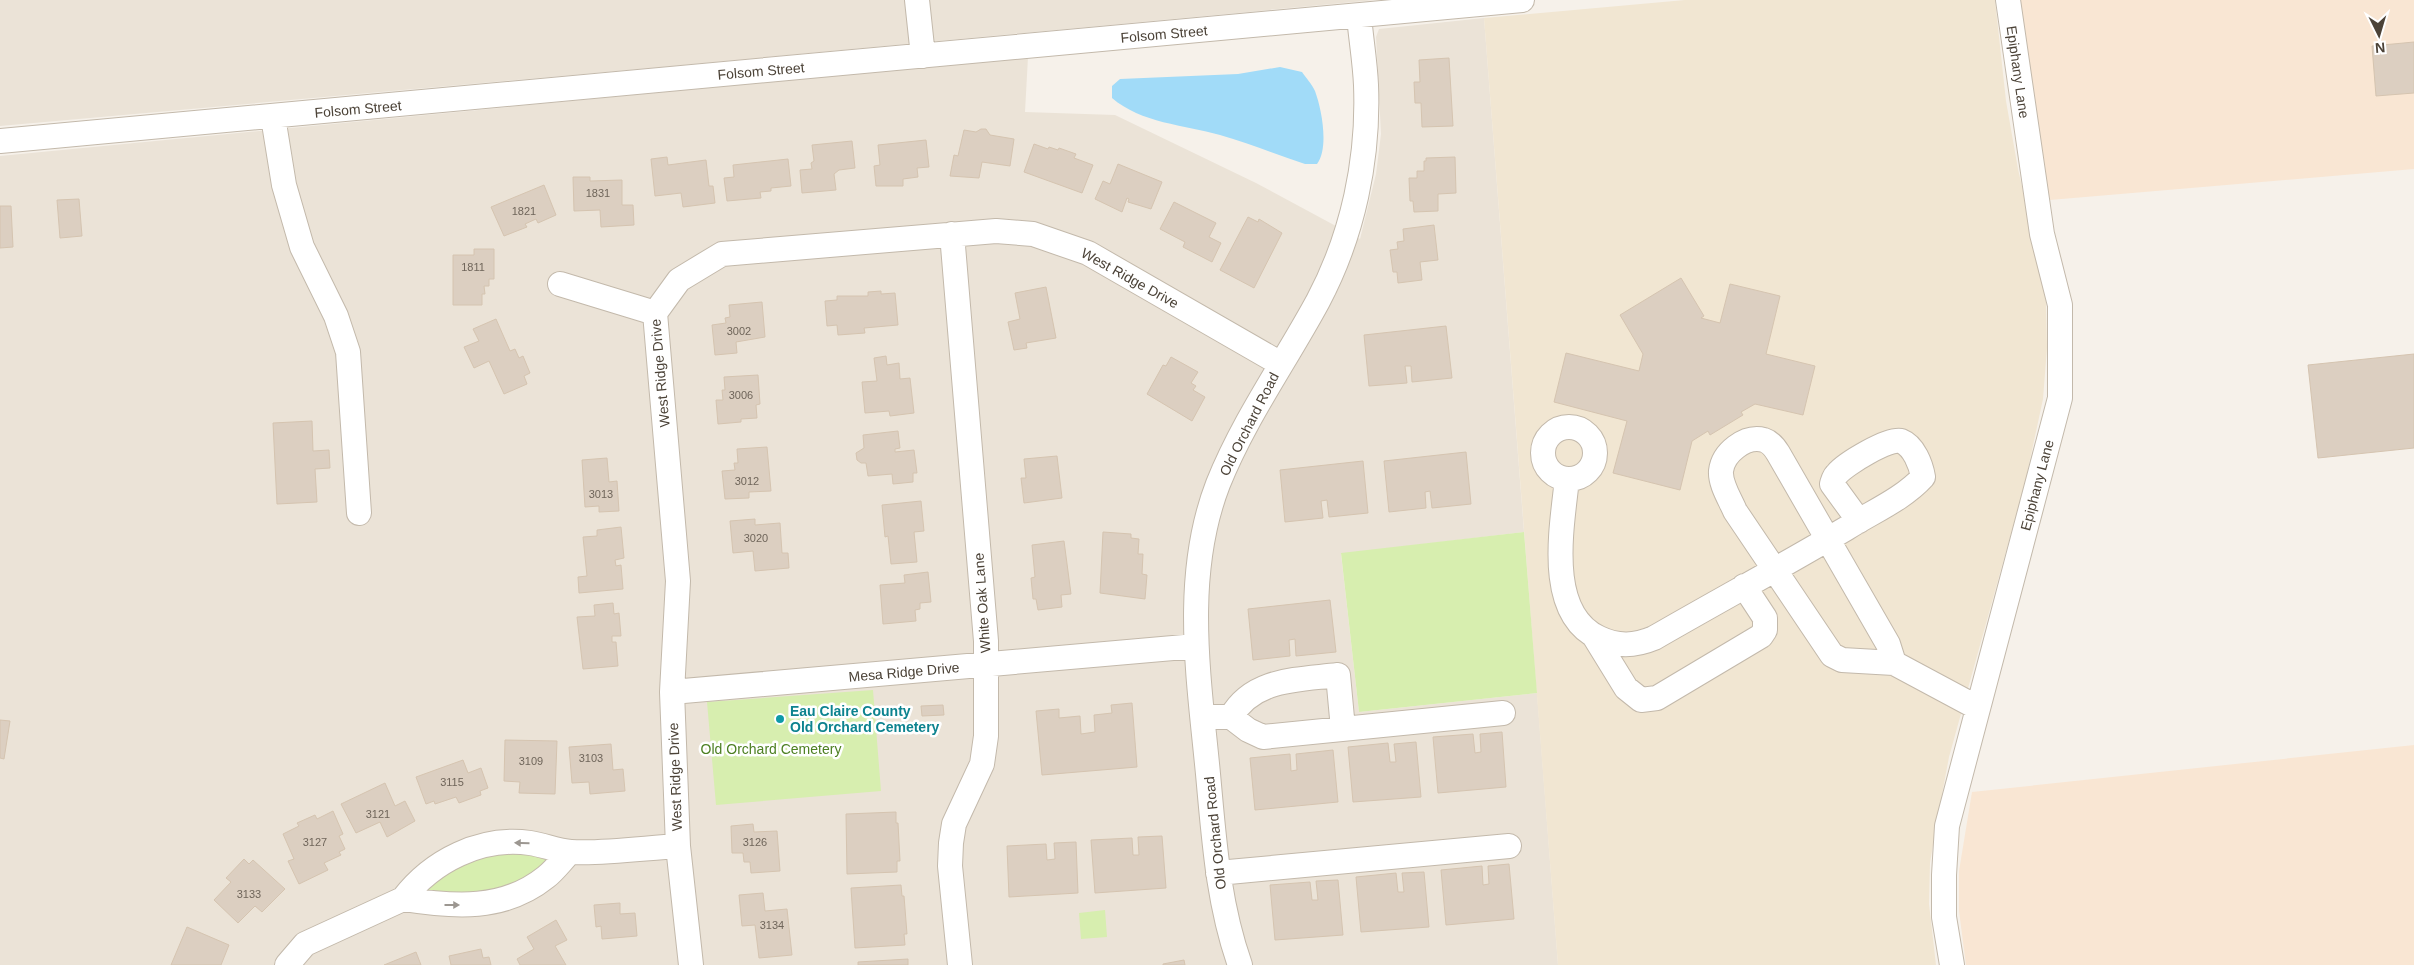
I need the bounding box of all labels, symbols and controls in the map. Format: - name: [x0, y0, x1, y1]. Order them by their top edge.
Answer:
- north arrow: [2354, 10, 2404, 60]
- street label: Folsom Street: [1120, 22, 1208, 46]
- street label: Epiphany Lane: [2004, 25, 2032, 120]
- text: N: [2374, 40, 2386, 56]
- street label: Folsom Street: [717, 59, 805, 83]
- street label: Folsom Street: [314, 97, 402, 121]
- house number: 1831: [586, 187, 610, 199]
- house number: 1821: [512, 205, 536, 217]
- street label: West Ridge Drive: [1079, 245, 1182, 311]
- house number: 1811: [461, 261, 485, 273]
- street label: West Ridge Drive: [647, 318, 673, 428]
- house number: 3002: [727, 325, 751, 337]
- street label: Old Orchard Road: [1216, 370, 1282, 478]
- house number: 3006: [729, 389, 753, 401]
- street label: Epiphany Lane: [2017, 438, 2057, 532]
- house number: 3012: [735, 475, 759, 487]
- house number: 3013: [589, 488, 613, 500]
- house number: 3020: [744, 532, 768, 544]
- street label: White Oak Lane: [971, 552, 993, 654]
- street label: Mesa Ridge Drive: [848, 659, 960, 685]
- place label: Eau Claire County Old Orchard Cemetery: [790, 703, 940, 735]
- marker: Eau Claire County Old Orchard Cemetery: [774, 713, 786, 725]
- street label: West Ridge Drive: [665, 722, 685, 832]
- park label: Old Orchard Cemetery: [701, 741, 841, 757]
- house number: 3103: [579, 752, 603, 764]
- house number: 3109: [519, 755, 543, 767]
- house number: 3115: [440, 776, 464, 788]
- street label: Old Orchard Road: [1201, 776, 1229, 890]
- house number: 3121: [366, 808, 390, 820]
- house number: 3127: [303, 836, 327, 848]
- house number: 3126: [743, 836, 767, 848]
- one-way arrow: [514, 839, 530, 847]
- house number: 3133: [237, 888, 261, 900]
- one-way arrow: [444, 901, 460, 909]
- house number: 3134: [760, 919, 784, 931]

